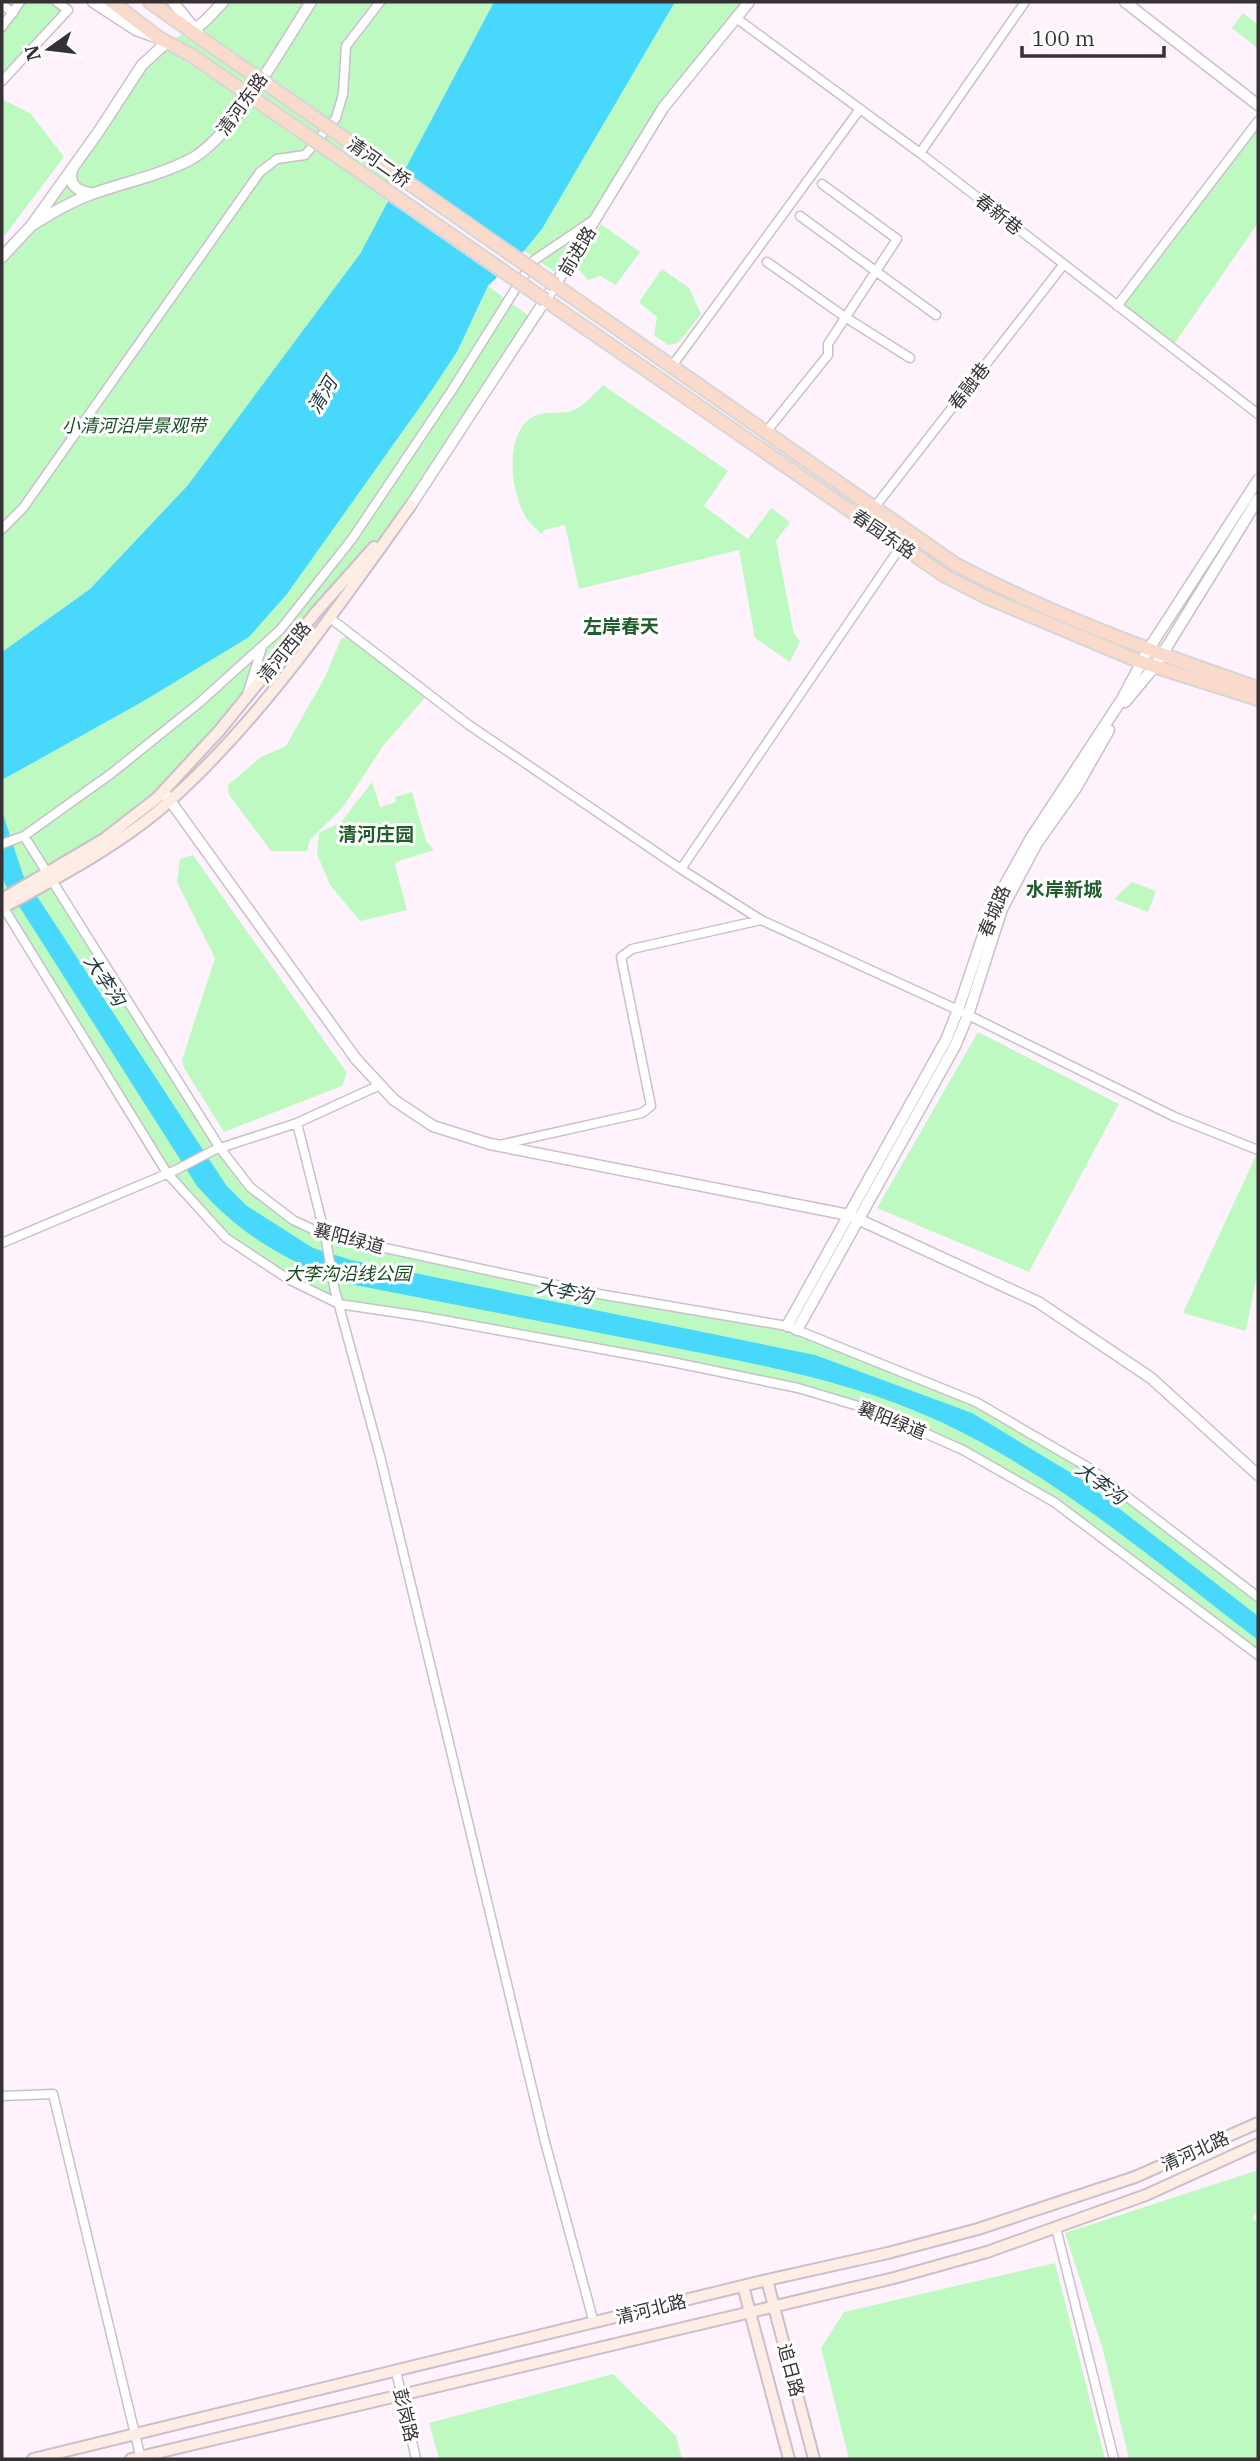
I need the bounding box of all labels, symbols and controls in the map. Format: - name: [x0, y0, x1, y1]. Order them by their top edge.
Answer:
- north arrow: [14, 14, 84, 84]
- scale bar: [1022, 14, 1164, 58]
- text: 100 m: [1032, 24, 1095, 52]
- text: N: [19, 43, 46, 63]
- street label: 清河东路: [212, 68, 272, 140]
- street label: 清河二桥: [343, 132, 415, 192]
- street label: 春新巷: [971, 188, 1027, 240]
- street label: 前进路: [553, 222, 601, 280]
- street label: 春融巷: [943, 358, 995, 414]
- water label: 清河: [302, 369, 344, 417]
- park label: 小清河沿岸景观带: [62, 414, 209, 437]
- street label: 春园东路: [848, 504, 920, 564]
- district label: 左岸春天: [583, 614, 659, 638]
- street label: 清河西路: [252, 617, 316, 687]
- district label: 清河庄园: [338, 822, 414, 846]
- district label: 水岸新城: [1026, 877, 1102, 901]
- street label: 春城路: [973, 882, 1015, 940]
- water label: 大李沟: [79, 950, 132, 1012]
- street label: 襄阳绿道: [311, 1218, 387, 1258]
- park label: 大李沟沿线公园: [285, 1262, 414, 1285]
- water label: 大李沟: [535, 1273, 597, 1309]
- street label: 襄阳绿道: [854, 1396, 930, 1444]
- water label: 大李沟: [1071, 1456, 1133, 1511]
- street label: 清河北路: [1157, 2126, 1233, 2176]
- street label: 清河北路: [613, 2289, 689, 2329]
- street label: 追日路: [773, 2341, 809, 2399]
- street label: 彭岗路: [389, 2386, 423, 2444]

